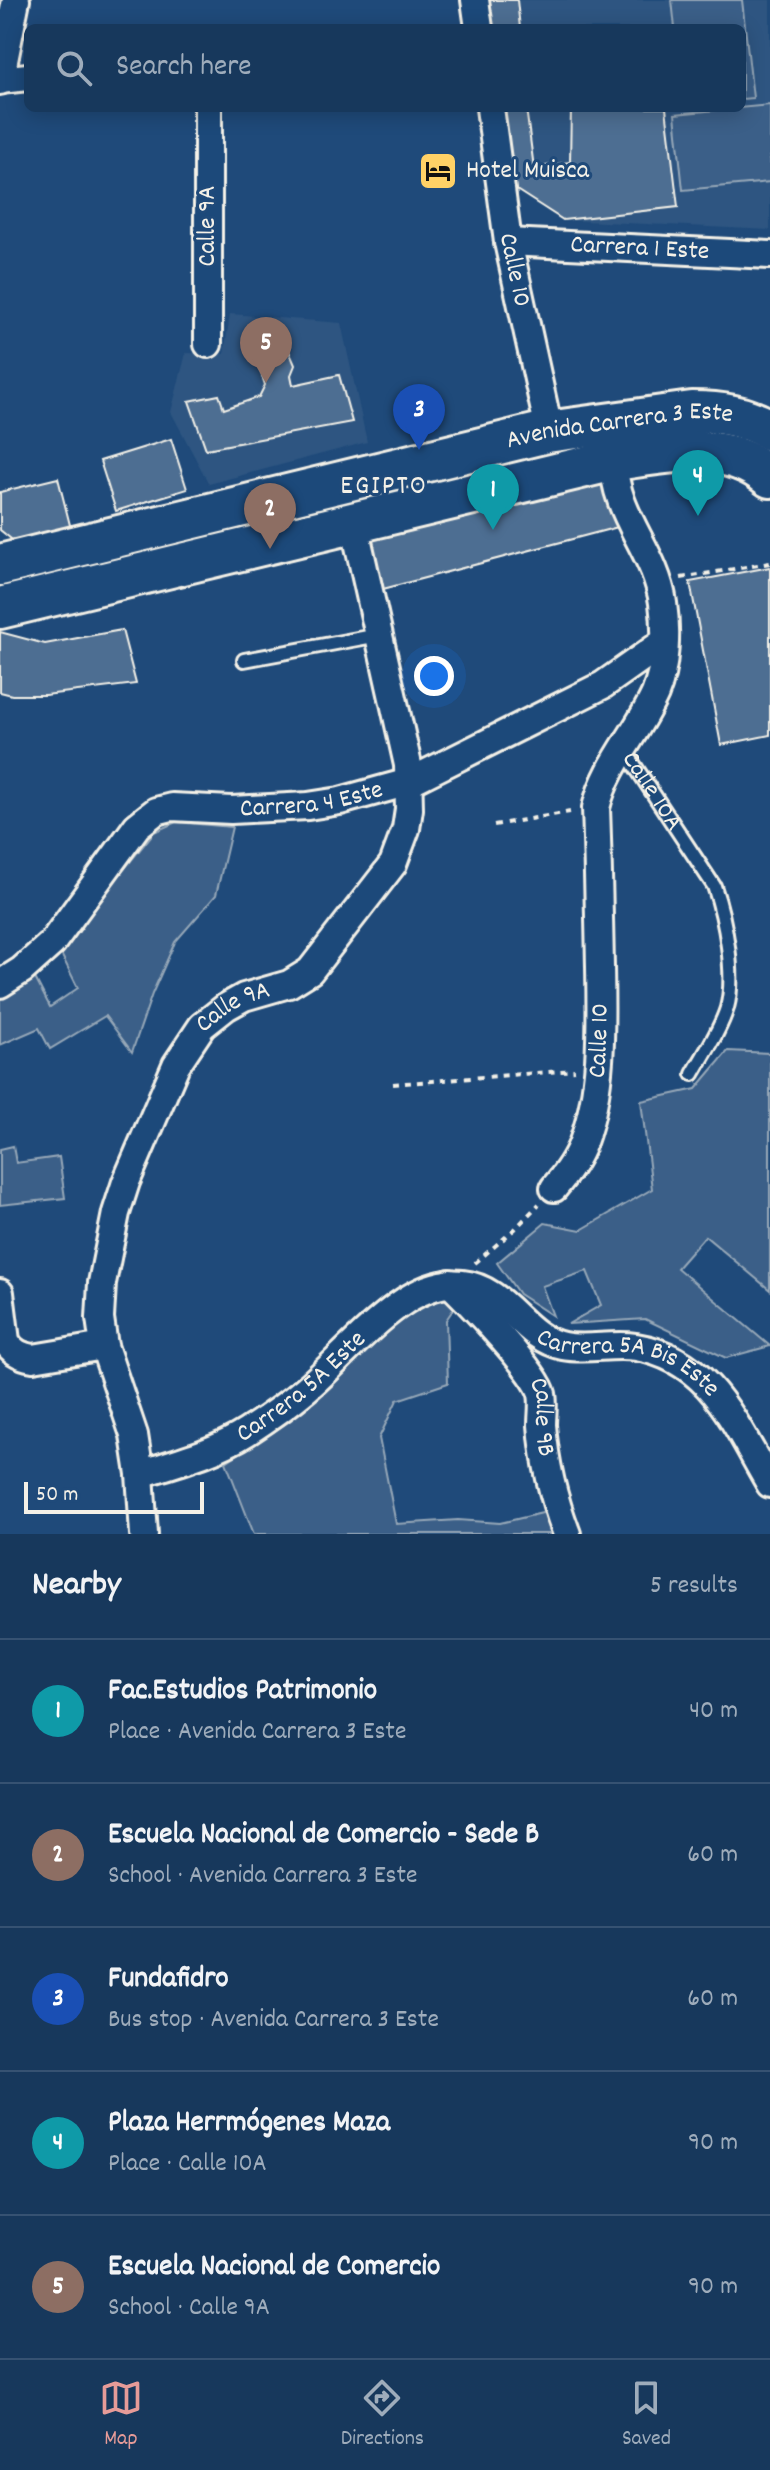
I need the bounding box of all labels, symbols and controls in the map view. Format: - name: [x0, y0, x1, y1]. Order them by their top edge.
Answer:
- search box: [24, 24, 746, 112]
- icon: search: [52, 46, 96, 90]
- text: Search here: [116, 47, 252, 90]
- hotel icon: Hotel Muisca: [417, 150, 459, 192]
- place label: Hotel Muisca: [466, 153, 590, 190]
- street label: Calle 9A: [190, 186, 227, 266]
- street label: Carrera 1 Este: [569, 227, 710, 270]
- street label: Calle 10: [489, 231, 540, 311]
- pin: 5: [240, 317, 292, 383]
- pin: 3: [393, 384, 445, 450]
- street label: Avenida Carrera 3 Este: [503, 393, 736, 460]
- pin: 4: [672, 450, 724, 516]
- pin: 1: [467, 464, 519, 530]
- district label: EGIPTO: [340, 468, 428, 508]
- pin: 2: [244, 483, 296, 549]
- your location: [414, 656, 454, 696]
- street label: Calle 10A: [612, 744, 692, 839]
- street label: Carrera 4 Este: [239, 772, 387, 828]
- street label: Calle 9A: [188, 972, 274, 1043]
- street label: Calle 10: [579, 1003, 619, 1080]
- street label: Carrera 5A Bis Este: [529, 1319, 728, 1406]
- street label: Carrera 5A Este: [230, 1322, 375, 1453]
- street label: Calle 9B: [519, 1370, 564, 1459]
- scale bar: [24, 1478, 204, 1514]
- text: 50 m: [36, 1480, 78, 1511]
- text: Nearby: [32, 1562, 121, 1611]
- text: 5 results: [650, 1568, 738, 1605]
- text: Fac.Estudios Patrimonio: [108, 1671, 377, 1714]
- text: 1: [55, 1693, 61, 1730]
- text: 40 m: [689, 1693, 738, 1730]
- text: Place · Avenida Carrera 3 Este: [108, 1714, 406, 1751]
- text: Escuela Nacional de Comercio - Sede B: [108, 1815, 539, 1858]
- text: 2: [52, 1837, 64, 1874]
- text: 60 m: [687, 1837, 738, 1874]
- text: School · Avenida Carrera 3 Este: [108, 1858, 417, 1895]
- text: Fundafidro: [108, 1959, 229, 2002]
- text: 3: [52, 1981, 64, 2018]
- text: 60 m: [687, 1981, 738, 2018]
- text: Bus stop · Avenida Carrera 3 Este: [108, 2002, 439, 2039]
- text: Plaza Herrmógenes Maza: [108, 2103, 390, 2146]
- text: 4: [53, 2125, 63, 2162]
- text: 90 m: [688, 2125, 738, 2162]
- text: Place · Calle 10A: [108, 2146, 267, 2183]
- text: Escuela Nacional de Comercio: [108, 2247, 440, 2290]
- text: 5: [52, 2269, 64, 2306]
- text: 90 m: [688, 2269, 738, 2306]
- text: School · Calle 9A: [108, 2290, 270, 2327]
- tab: Map: [99, 2376, 143, 2455]
- tab: Directions: [341, 2376, 424, 2455]
- tab: Saved: [622, 2376, 671, 2455]

